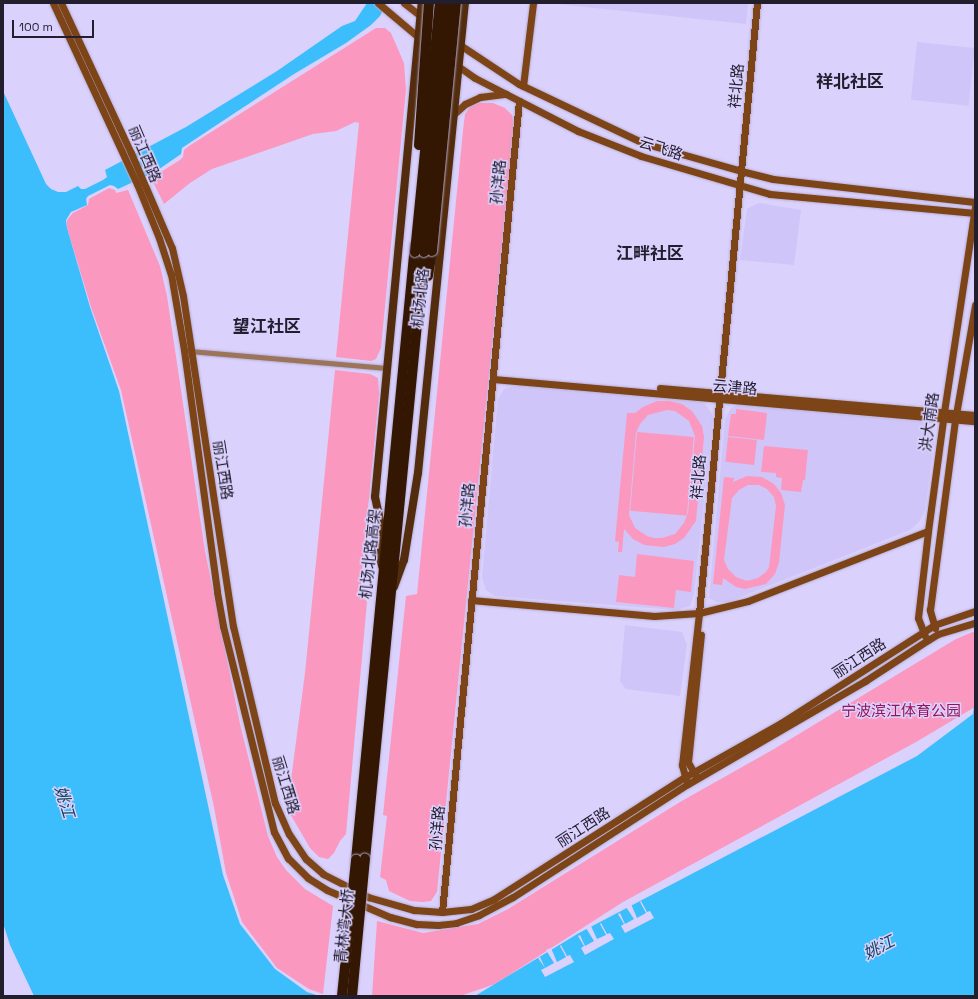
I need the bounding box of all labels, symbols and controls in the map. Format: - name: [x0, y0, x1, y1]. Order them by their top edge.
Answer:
- scale bar: [14, 12, 96, 38]
- text: 100 m: [19, 19, 53, 35]
- street label: 祥北路: [725, 63, 747, 109]
- district label: 祥北社区: [816, 72, 884, 92]
- street label: 丽江西路: [125, 123, 165, 185]
- street label: 云飞路: [637, 132, 685, 164]
- street label: 孙洋路: [487, 159, 509, 205]
- district label: 江畔社区: [616, 244, 684, 264]
- street label: 机场北路: [408, 267, 432, 329]
- district label: 望江社区: [233, 317, 301, 337]
- street label: 云津路: [712, 376, 758, 398]
- street label: 洪大南路: [916, 391, 942, 453]
- street label: 丽江西路: [209, 439, 237, 501]
- street label: 祥北路: [687, 454, 709, 500]
- street label: 孙洋路: [456, 482, 478, 528]
- street label: 机场北路高架: [356, 508, 384, 600]
- street label: 丽江西路: [829, 634, 889, 682]
- park label: 宁波滨江体育公园: [841, 702, 961, 720]
- street label: 丽江西路: [269, 754, 303, 816]
- water label: 姚江: [50, 784, 78, 820]
- street label: 丽江西路: [553, 803, 613, 851]
- street label: 孙洋路: [426, 805, 448, 851]
- street label: 青林湾大桥: [331, 888, 357, 964]
- water label: 姚江: [860, 932, 898, 964]

